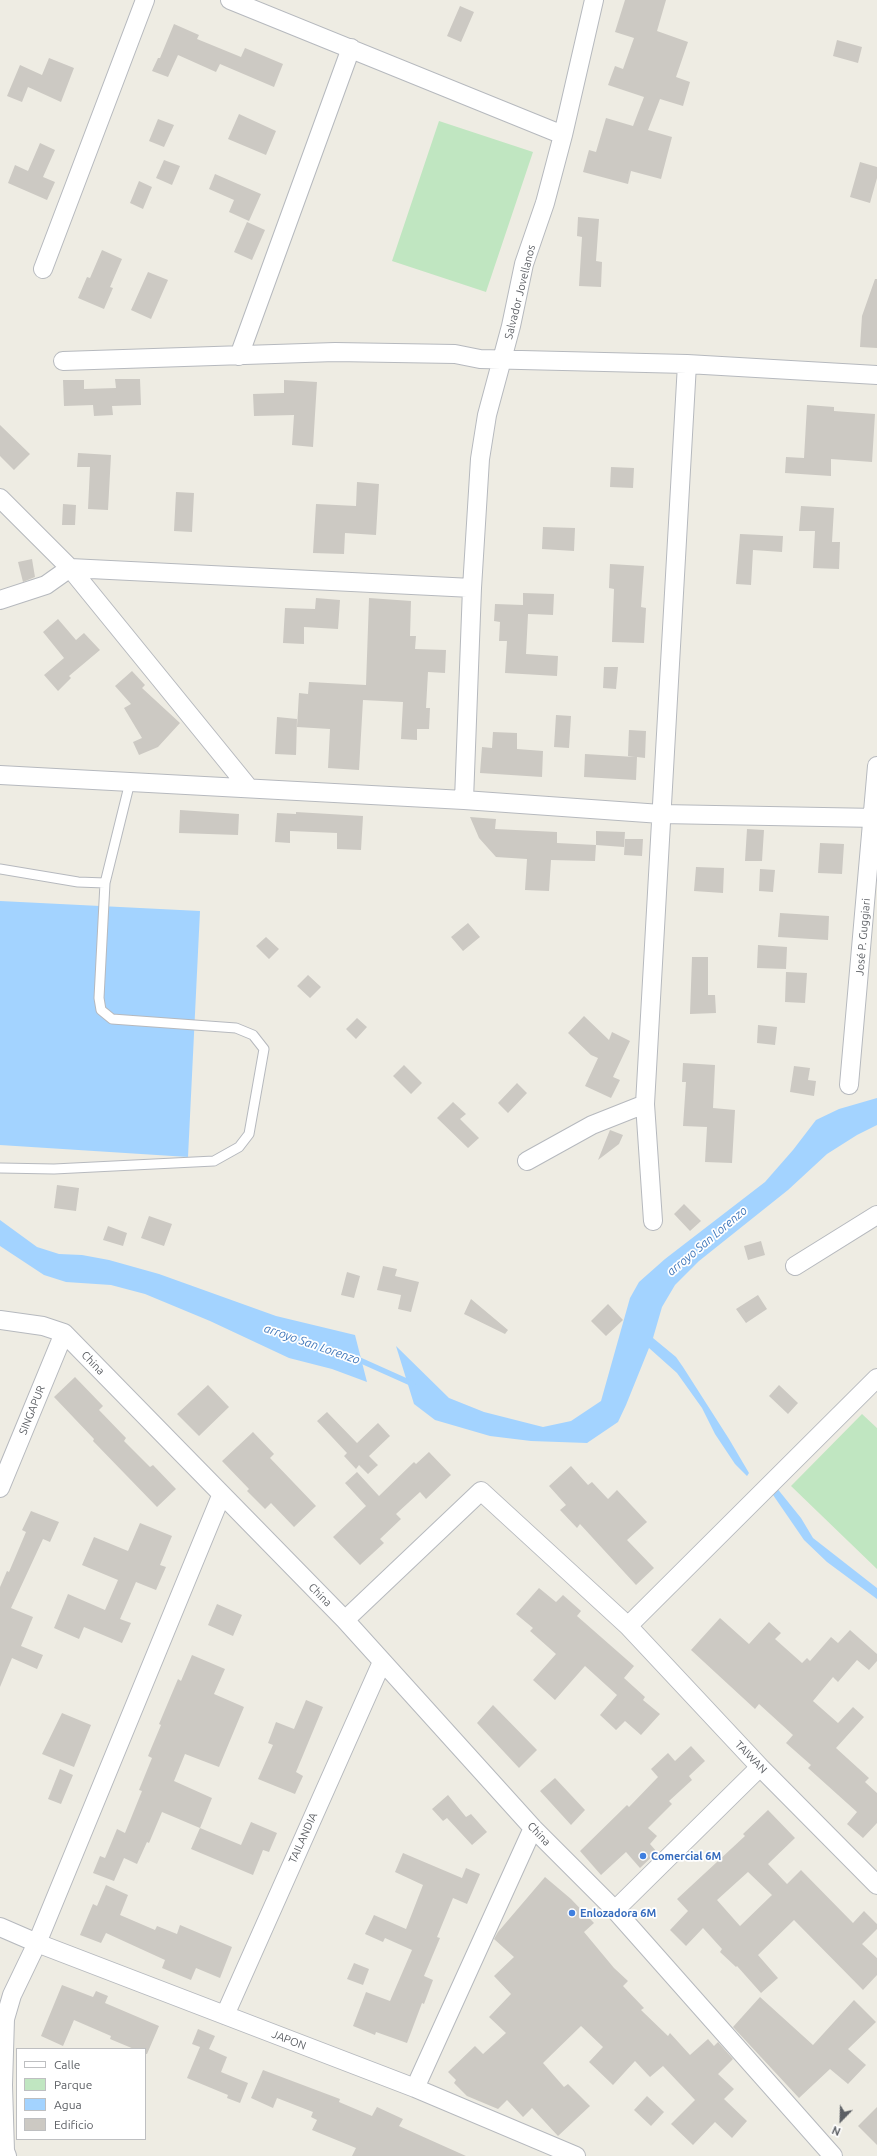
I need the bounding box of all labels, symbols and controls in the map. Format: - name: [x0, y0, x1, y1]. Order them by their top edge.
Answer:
- street label: Salvador Jovellanos: [502, 243, 538, 341]
- street label: José P. Guggiari: [853, 898, 873, 976]
- water label: arroyo San Lorenzo: [664, 1203, 750, 1279]
- water label: arroyo San Lorenzo: [262, 1321, 362, 1367]
- street label: China: [79, 1348, 107, 1378]
- street label: SINGAPUR: [16, 1383, 48, 1437]
- street label: China: [306, 1581, 334, 1609]
- street label: TAIWAN: [732, 1738, 770, 1776]
- street label: TAILANDIA: [286, 1811, 320, 1865]
- street label: China: [525, 1819, 553, 1849]
- place label: Comercial 6M: [651, 1849, 721, 1863]
- marker: Comercial 6M: [638, 1851, 648, 1861]
- place label: Enlozadora 6M: [580, 1906, 656, 1920]
- marker: Enlozadora 6M: [567, 1908, 577, 1918]
- street label: JAPON: [270, 2027, 308, 2053]
- legend: [16, 2048, 146, 2140]
- text: Calle: [54, 2058, 80, 2071]
- text: Parque: [54, 2078, 92, 2091]
- text: Agua: [54, 2098, 82, 2111]
- north arrow: [821, 2100, 861, 2140]
- text: Edificio: [54, 2118, 94, 2131]
- text: N: [830, 2124, 842, 2138]

